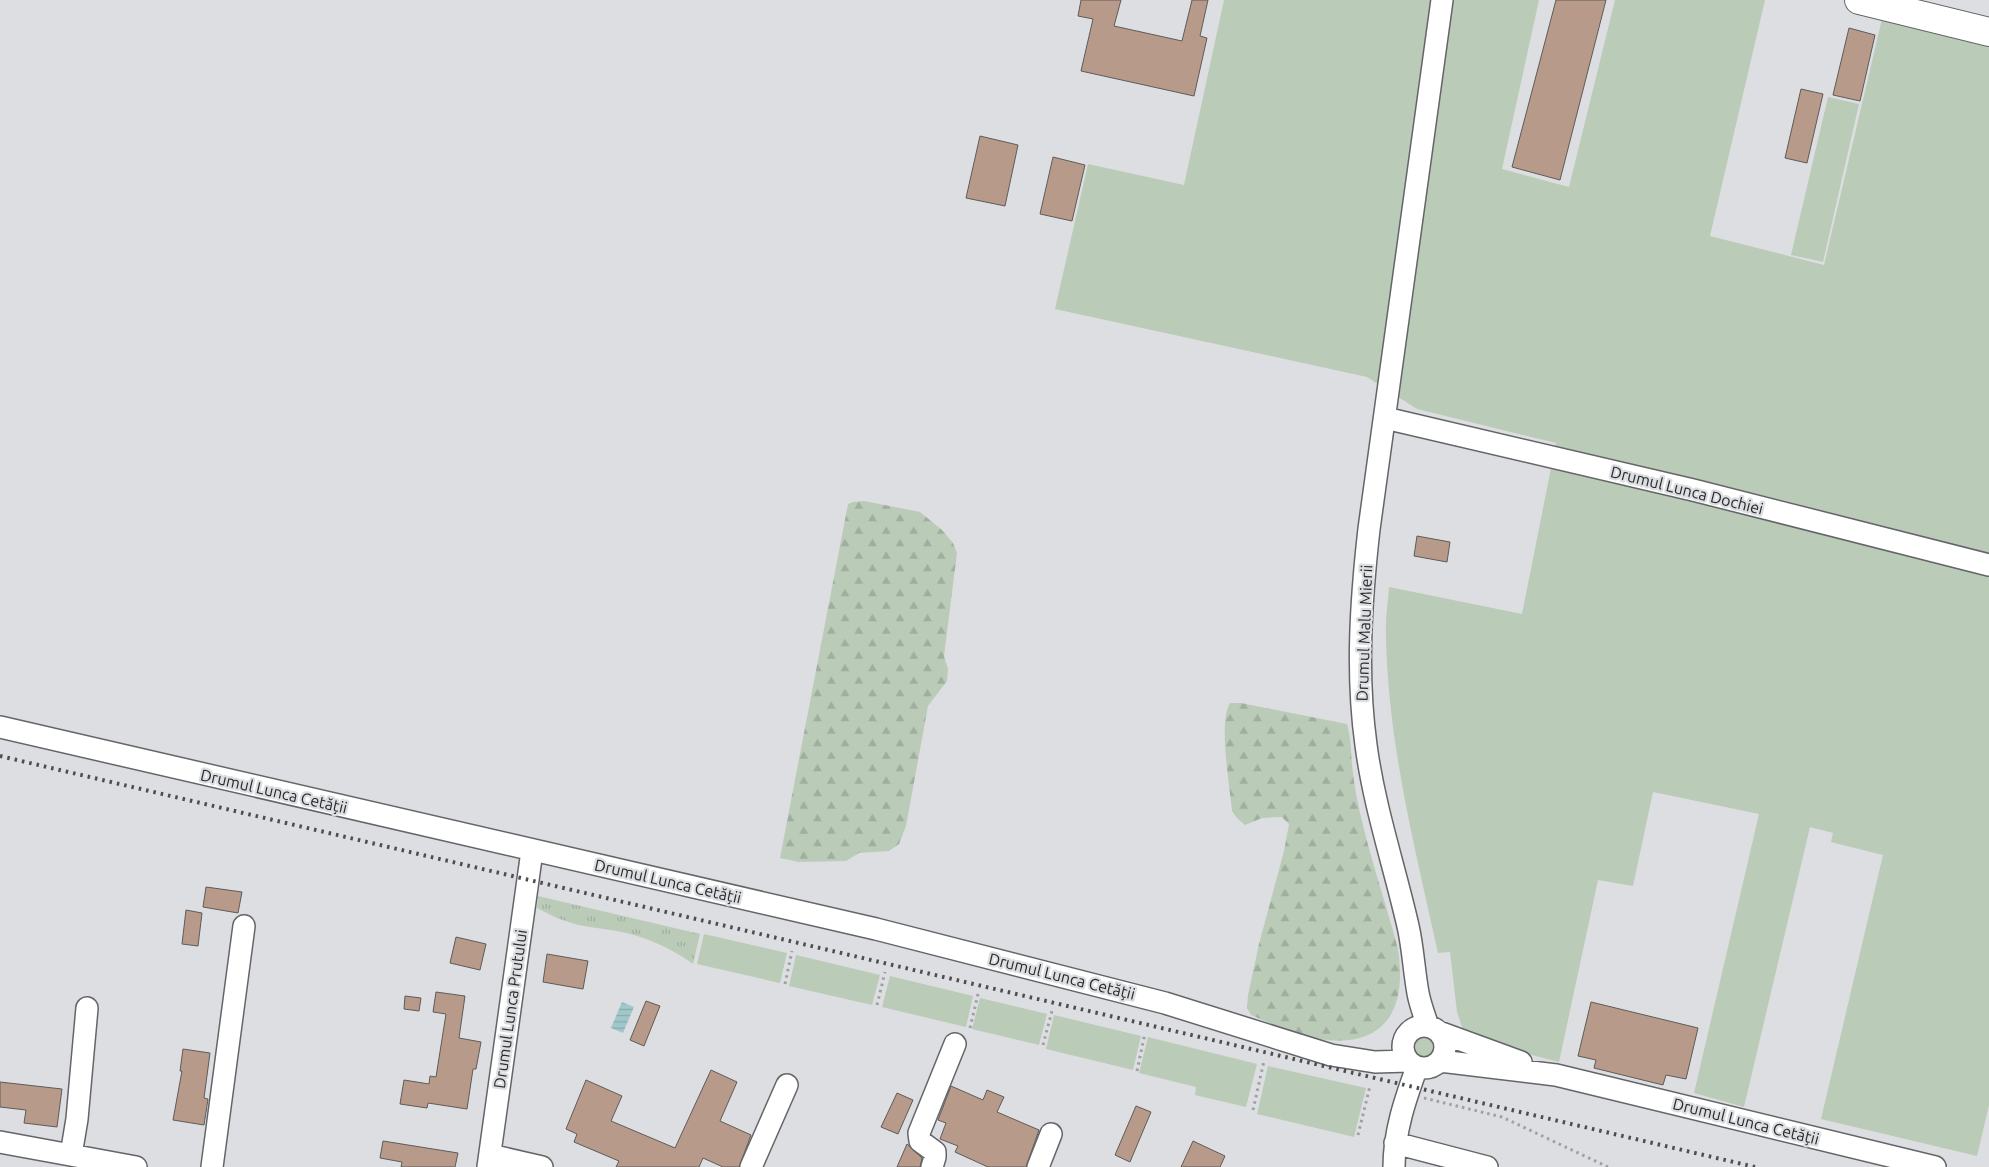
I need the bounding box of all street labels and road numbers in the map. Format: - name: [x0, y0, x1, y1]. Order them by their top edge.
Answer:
- street label: Drumul Lunca Dochiei: [1609, 462, 1765, 518]
- street label: Drumul Malu Mierii: [1353, 564, 1375, 702]
- street label: Drumul Lunca Cetății: [199, 765, 349, 817]
- street label: Drumul Lunca Cetății: [593, 855, 743, 907]
- street label: Drumul Lunca Prutului: [490, 928, 530, 1090]
- street label: Drumul Lunca Cetății: [987, 949, 1137, 1003]
- street label: Drumul Lunca Cetății: [1671, 1094, 1821, 1148]

